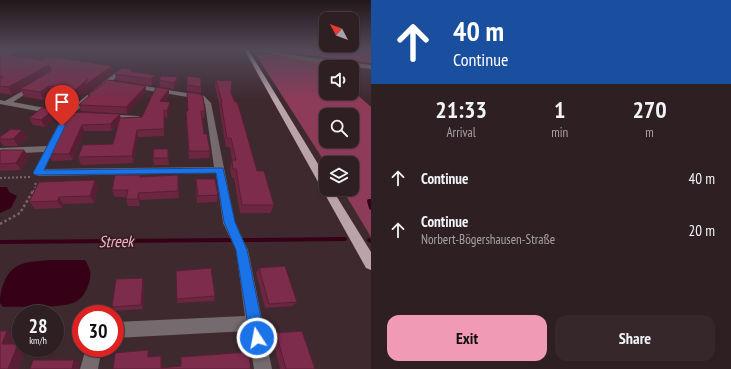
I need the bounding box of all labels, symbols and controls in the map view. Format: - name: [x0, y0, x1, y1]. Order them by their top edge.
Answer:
- north arrow: [319, 12, 359, 52]
- map controls: [319, 12, 359, 196]
- text: 40 m: [453, 12, 504, 49]
- icon: ahead: [387, 16, 439, 68]
- text: Continue: [453, 48, 508, 71]
- button: sound: [319, 60, 359, 100]
- pin: [45, 85, 79, 126]
- icon: arrive: [51, 91, 73, 113]
- text: 21:33: [435, 94, 487, 125]
- text: 1: [554, 94, 565, 125]
- text: 270: [632, 94, 667, 125]
- button: search: [319, 108, 359, 148]
- text: Arrival: [446, 124, 476, 141]
- text: min: [551, 124, 568, 141]
- text: m: [645, 124, 654, 141]
- button: layers: [319, 156, 359, 196]
- icon: ahead: [387, 167, 409, 189]
- text: Continue: [421, 169, 468, 188]
- text: 40 m: [689, 169, 715, 188]
- text: Continue: [421, 212, 468, 231]
- icon: ahead: [387, 219, 409, 241]
- text: 20 m: [689, 221, 715, 240]
- water label: Streek: [98, 231, 135, 251]
- text: Norbert-Bögershausen-Straße: [421, 231, 555, 248]
- speed limit sign: 30: [72, 305, 124, 357]
- text: 28: [28, 313, 48, 339]
- button: Exit: [387, 315, 547, 361]
- button: Share: [555, 315, 715, 361]
- position arrow: [236, 317, 278, 359]
- text: km/h: [29, 334, 47, 347]

